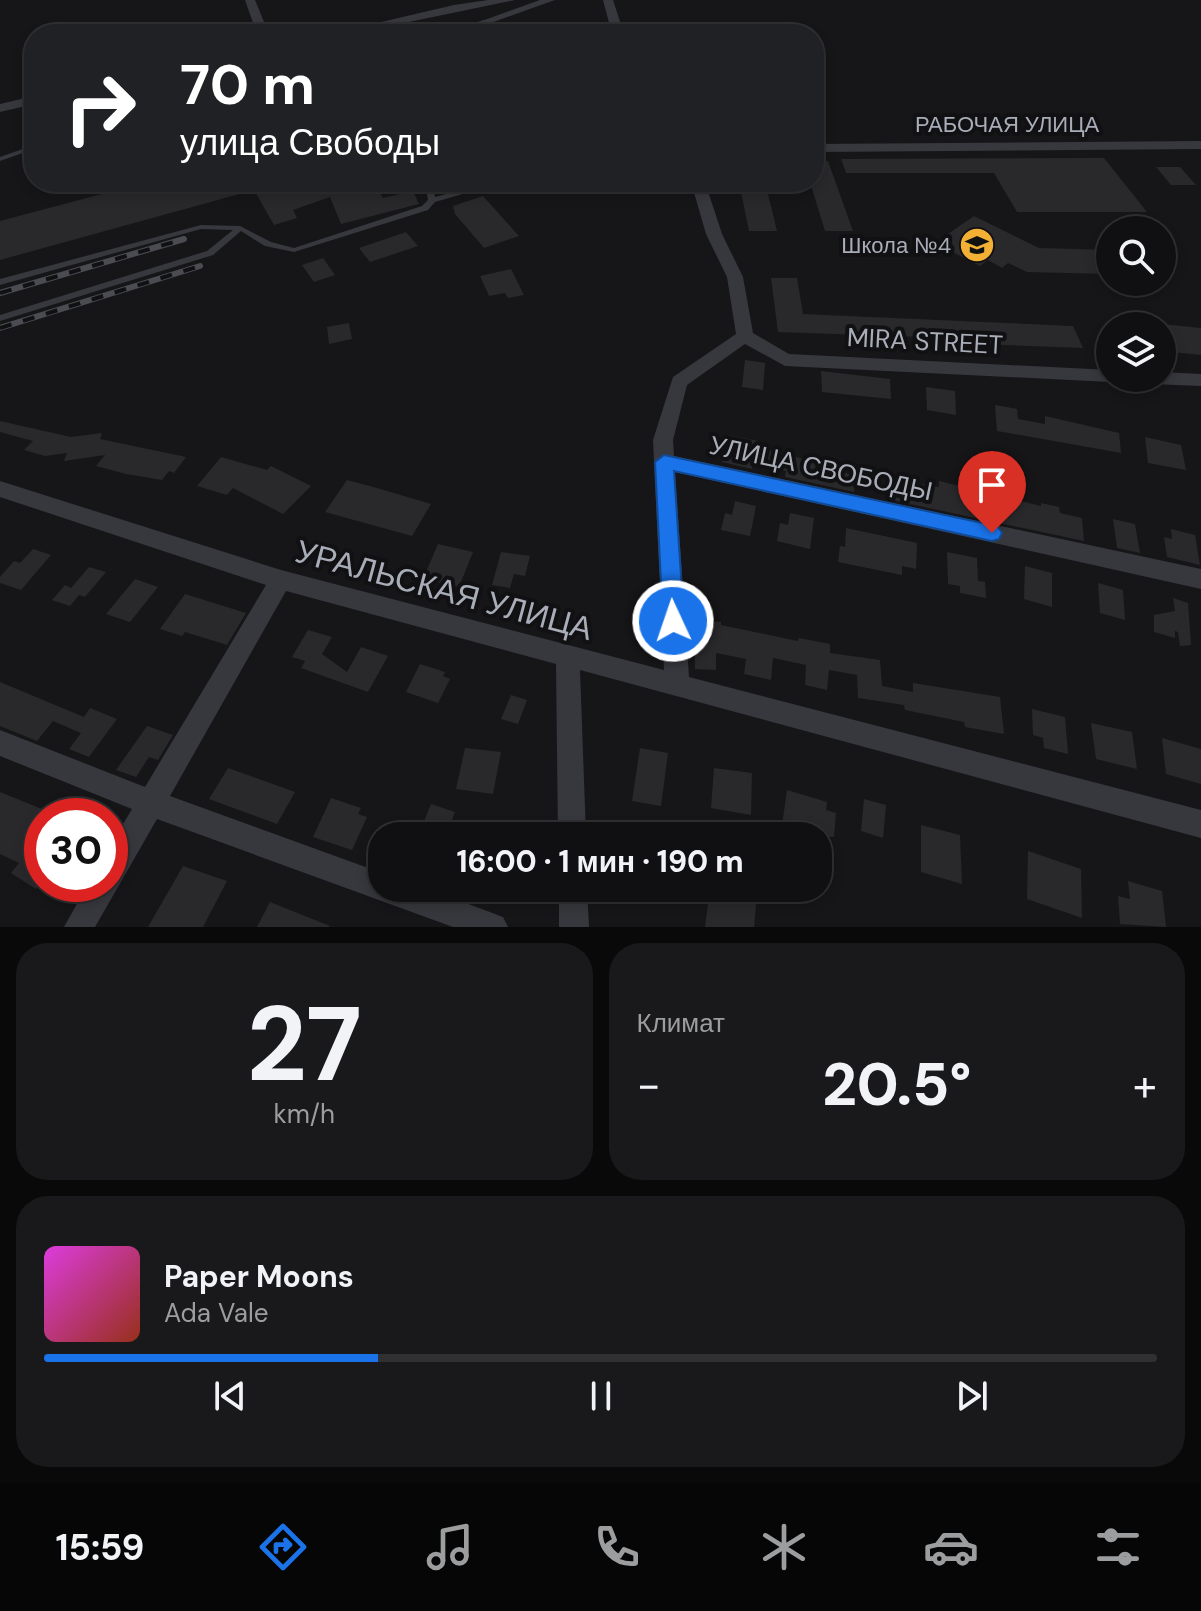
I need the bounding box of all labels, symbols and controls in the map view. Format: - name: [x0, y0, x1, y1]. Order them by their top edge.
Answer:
- text: 70 m: [180, 48, 315, 121]
- icon: right: [48, 56, 152, 160]
- street label: РАБОЧАЯ УЛИЦА: [915, 110, 1099, 139]
- text: улица Свободы: [180, 119, 440, 166]
- map controls: [1096, 216, 1176, 392]
- button: search: [1096, 216, 1176, 296]
- school or university icon: Школа №4: [958, 226, 996, 264]
- place label: Школа №4: [841, 231, 951, 260]
- button: layers: [1096, 312, 1176, 392]
- street label: MIRA STREET: [846, 320, 1004, 362]
- street label: УЛИЦА СВОБОДЫ: [706, 428, 936, 508]
- pin: [958, 451, 1026, 533]
- icon: arrive: [970, 463, 1014, 507]
- street label: УРАЛЬСКАЯ УЛИЦА: [291, 530, 598, 650]
- position arrow: [631, 579, 715, 663]
- speed limit sign: 30: [24, 798, 128, 902]
- text: 16:00 · 1 мин · 190 m: [456, 842, 744, 881]
- text: 27: [247, 977, 362, 1112]
- text: Климат: [637, 1006, 725, 1040]
- text: 20.5°: [822, 1045, 971, 1124]
- text: −: [637, 1056, 661, 1114]
- text: +: [1133, 1056, 1157, 1114]
- text: km/h: [274, 1097, 335, 1131]
- text: Paper Moons: [164, 1257, 354, 1296]
- text: Ada Vale: [164, 1296, 269, 1330]
- icon: previous: [208, 1374, 252, 1418]
- icon: pause: [579, 1374, 623, 1418]
- icon: next: [950, 1374, 994, 1418]
- icon: directions: [255, 1519, 311, 1575]
- icon: music: [422, 1519, 478, 1575]
- icon: phone: [589, 1519, 645, 1575]
- icon: climate: [756, 1519, 812, 1575]
- icon: car: [923, 1519, 979, 1575]
- icon: filters: [1090, 1519, 1146, 1575]
- text: 15:59: [55, 1524, 144, 1571]

